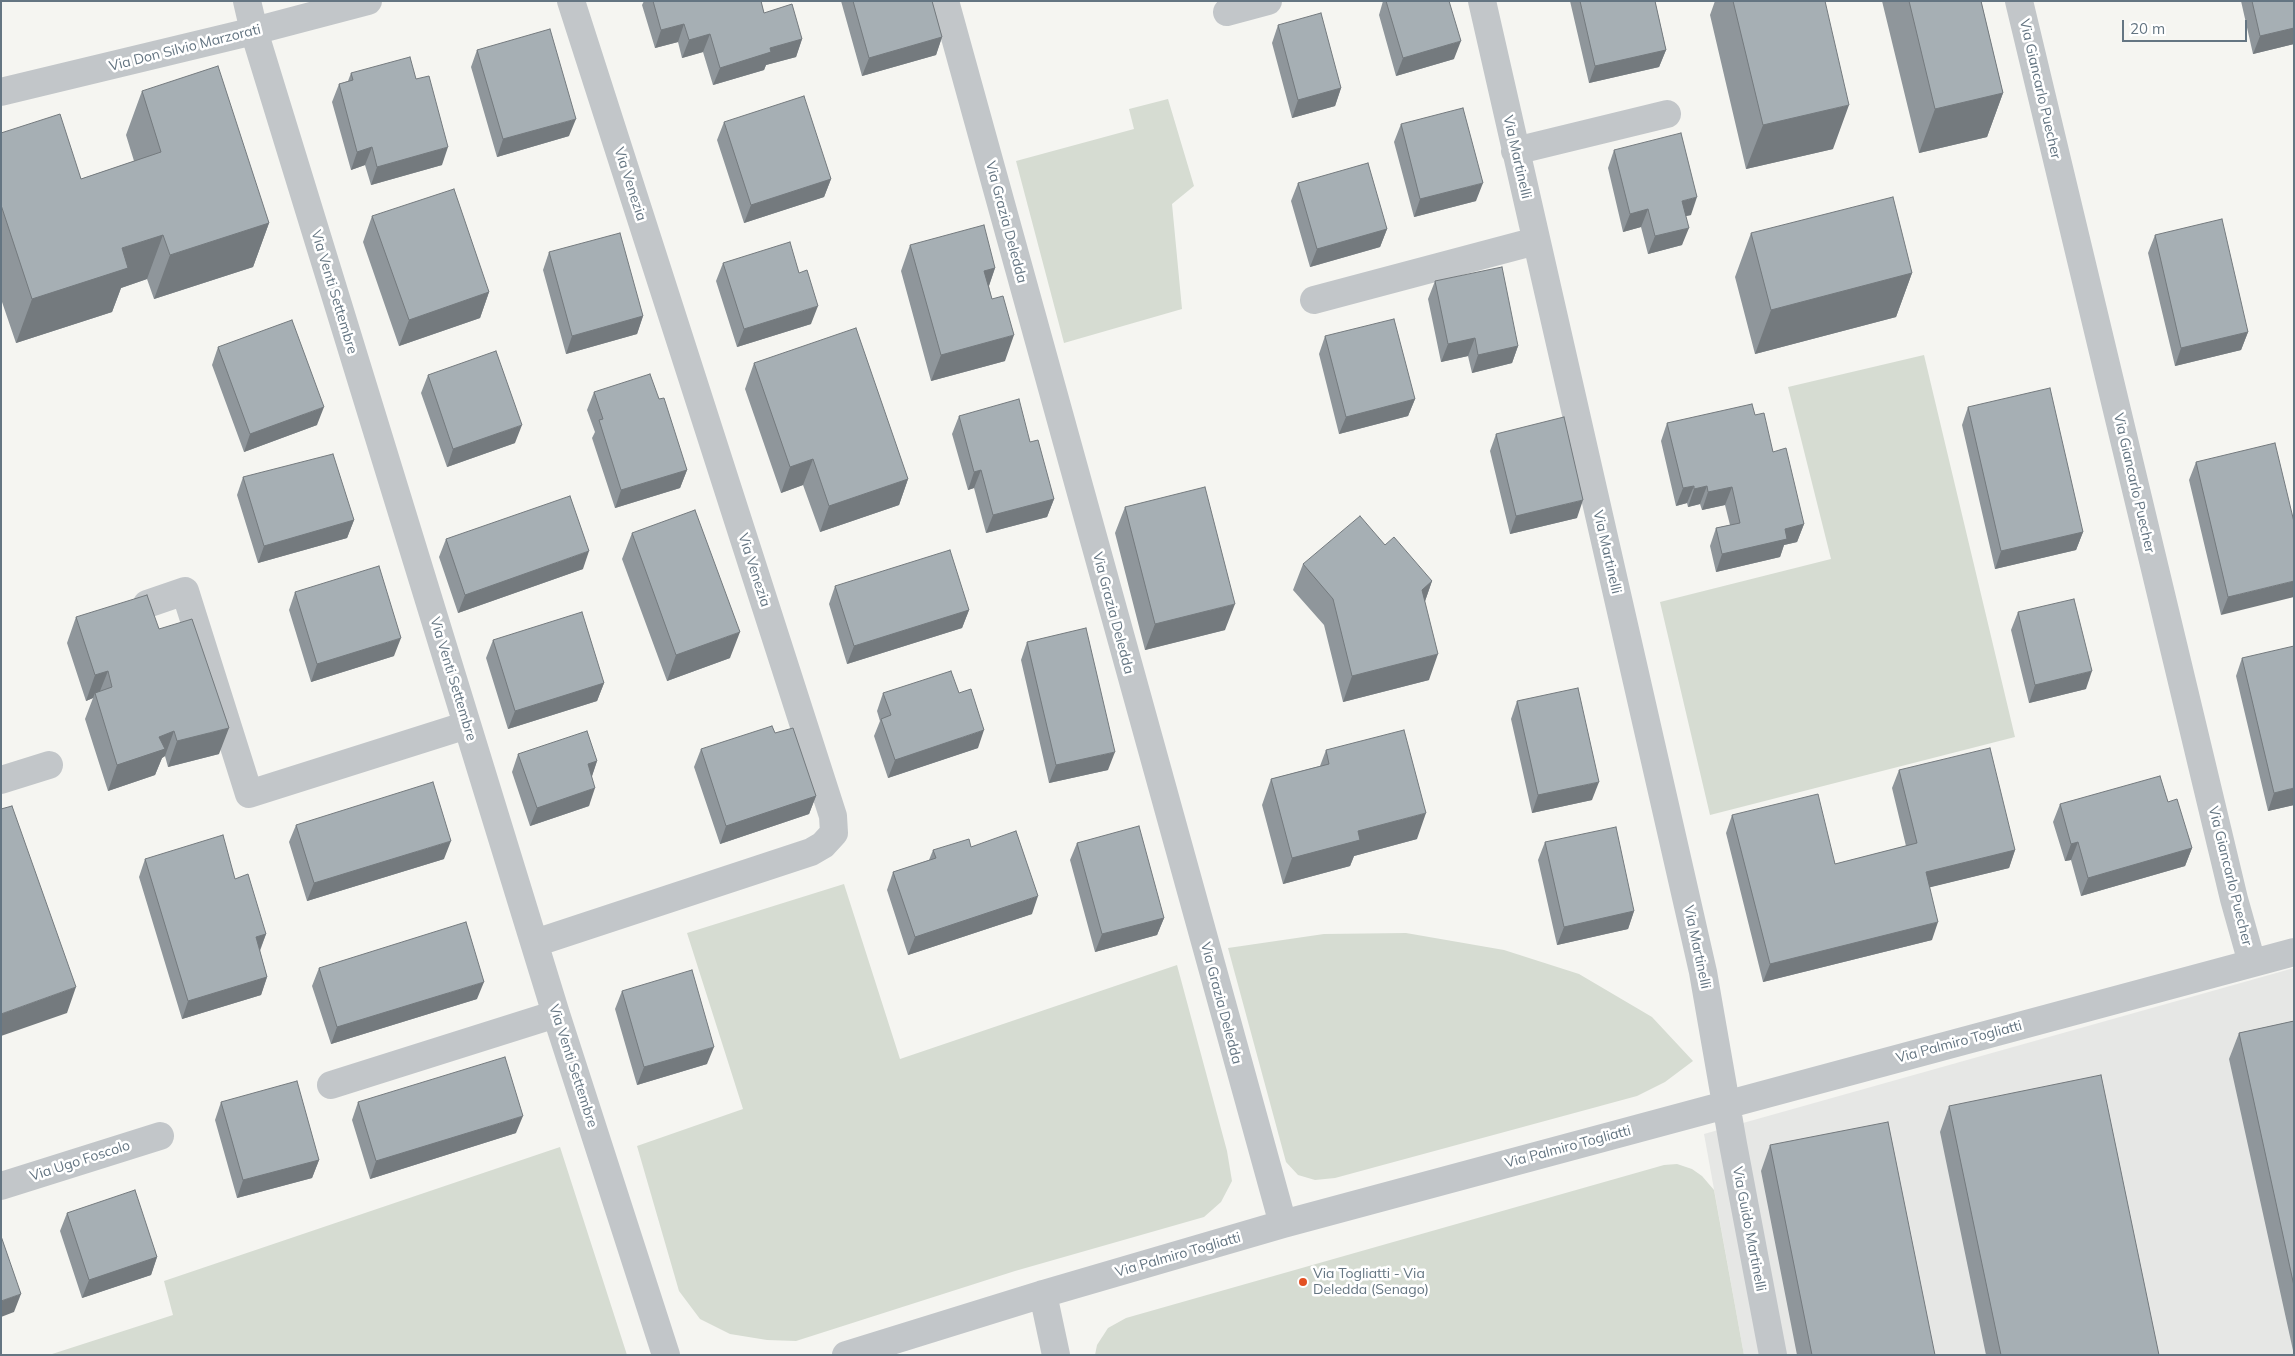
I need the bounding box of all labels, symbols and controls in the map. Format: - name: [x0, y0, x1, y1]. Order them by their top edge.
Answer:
- scale bar: [2125, 10, 2250, 42]
- street label: Via Giancarlo Puecher: [2016, 17, 2064, 161]
- text: 20 m: [2130, 19, 2165, 38]
- street label: Via Don Silvio Marzorati: [108, 21, 262, 75]
- street label: Via Martinelli: [1499, 114, 1535, 200]
- street label: Via Venezia: [610, 145, 650, 223]
- street label: Via Grazia Deledda: [982, 159, 1030, 285]
- street label: Via Venti Settembre: [307, 228, 361, 356]
- street label: Via Giancarlo Puecher: [2110, 411, 2158, 555]
- street label: Via Martinelli: [1589, 509, 1625, 595]
- street label: Via Venezia: [734, 531, 774, 609]
- street label: Via Grazia Deledda: [1089, 550, 1137, 676]
- street label: Via Venti Settembre: [426, 615, 480, 743]
- street label: Via Giancarlo Puecher: [2205, 804, 2255, 948]
- street label: Via Martinelli: [1680, 904, 1714, 990]
- street label: Via Grazia Deledda: [1197, 940, 1245, 1066]
- street label: Via Venti Settembre: [545, 1002, 601, 1130]
- street label: Via Palmiro Togliatti: [1894, 1017, 2024, 1067]
- street label: Via Palmiro Togliatti: [1503, 1122, 1633, 1172]
- street label: Via Ugo Foscolo: [28, 1137, 132, 1185]
- street label: Via Guido Martinelli: [1729, 1165, 1769, 1293]
- street label: Via Palmiro Togliatti: [1113, 1229, 1243, 1281]
- place label: Via Togliatti - Via Deledda (Senago): [1313, 1266, 1429, 1298]
- marker: Via Togliatti - Via Deledda (Senago): [1297, 1276, 1309, 1288]

